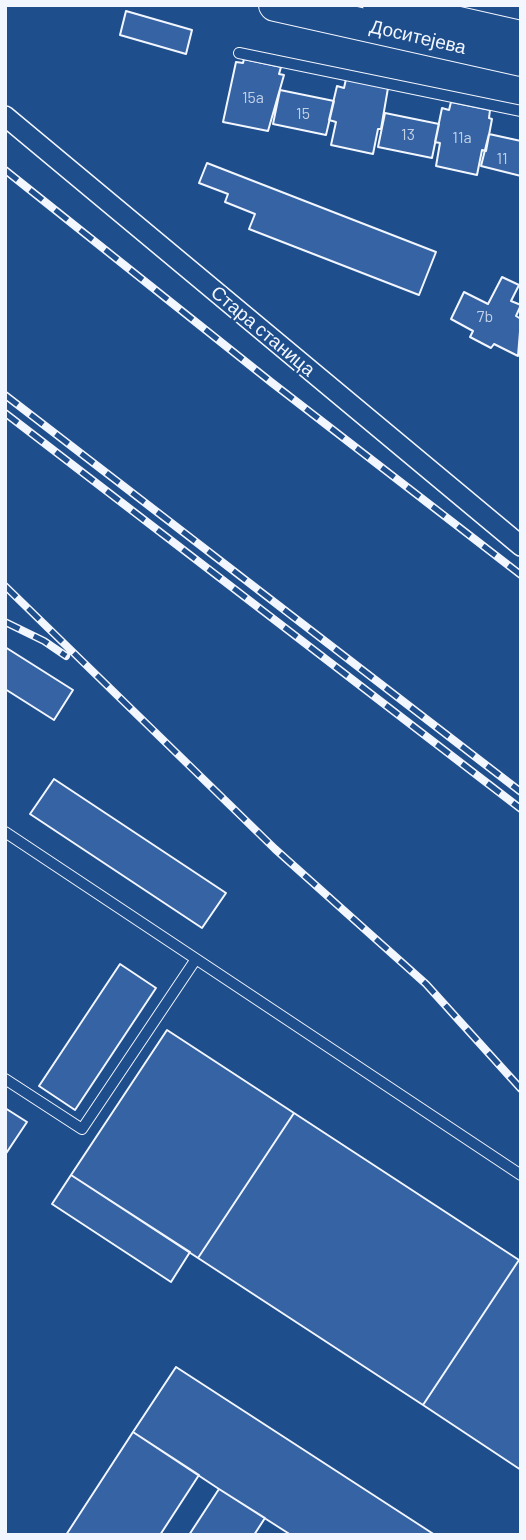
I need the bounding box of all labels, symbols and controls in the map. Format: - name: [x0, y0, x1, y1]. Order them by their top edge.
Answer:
- street label: Доситејева: [368, 15, 468, 59]
- house number: 15a: [242, 88, 264, 108]
- house number: 15: [296, 104, 310, 124]
- house number: 13: [401, 125, 415, 145]
- house number: 11a: [452, 128, 472, 148]
- house number: 11: [496, 149, 508, 169]
- street label: Стара станица: [206, 281, 320, 381]
- house number: 7b: [477, 307, 493, 327]

